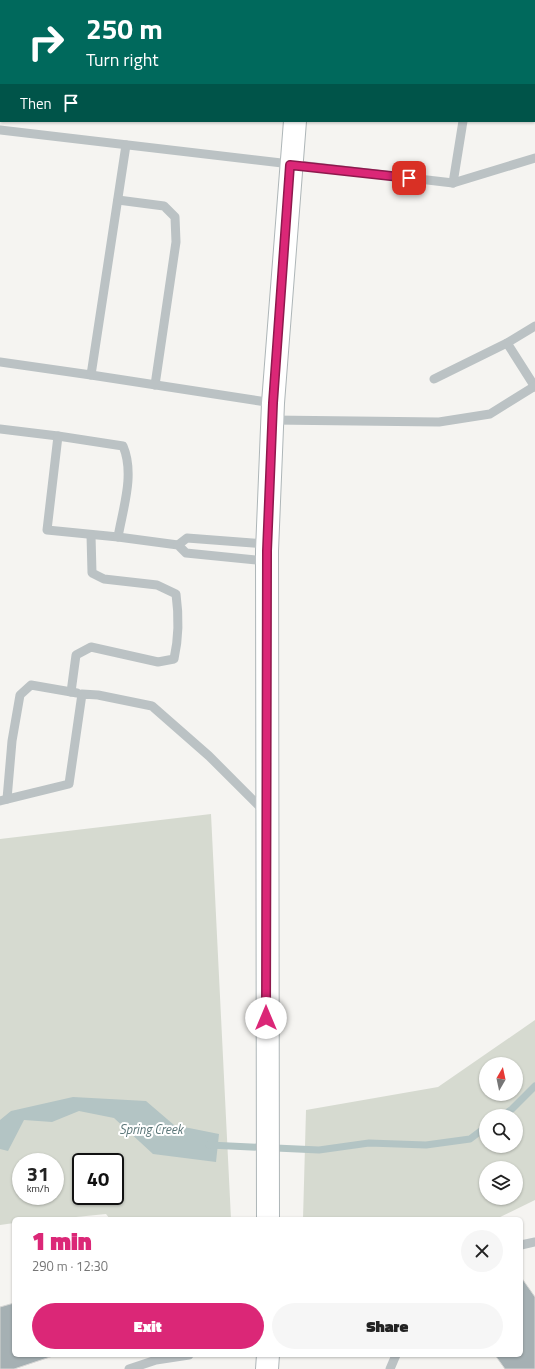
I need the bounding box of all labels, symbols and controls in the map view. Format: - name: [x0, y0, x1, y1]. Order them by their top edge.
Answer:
- text: 250 m: [86, 7, 163, 50]
- icon: right: [20, 16, 72, 68]
- text: Turn right: [86, 46, 159, 73]
- text: Then: [20, 92, 52, 115]
- icon: arrive: [60, 92, 82, 114]
- pin: [392, 161, 426, 195]
- icon: arrive: [398, 167, 420, 189]
- position arrow: [245, 997, 287, 1039]
- north arrow: [479, 1057, 523, 1101]
- map controls: [479, 1057, 523, 1205]
- button: search: [479, 1109, 523, 1153]
- water label: Spring Creek: [119, 1119, 185, 1139]
- speed limit sign: 40: [72, 1153, 124, 1205]
- text: 31: [27, 1158, 49, 1189]
- button: layers: [479, 1161, 523, 1205]
- text: km/h: [27, 1181, 49, 1196]
- text: 1 min: [32, 1223, 92, 1259]
- button: close: [461, 1230, 503, 1272]
- text: 290 m · 12:30: [32, 1256, 108, 1276]
- button: Exit: [32, 1303, 264, 1349]
- button: Share: [272, 1303, 503, 1349]

